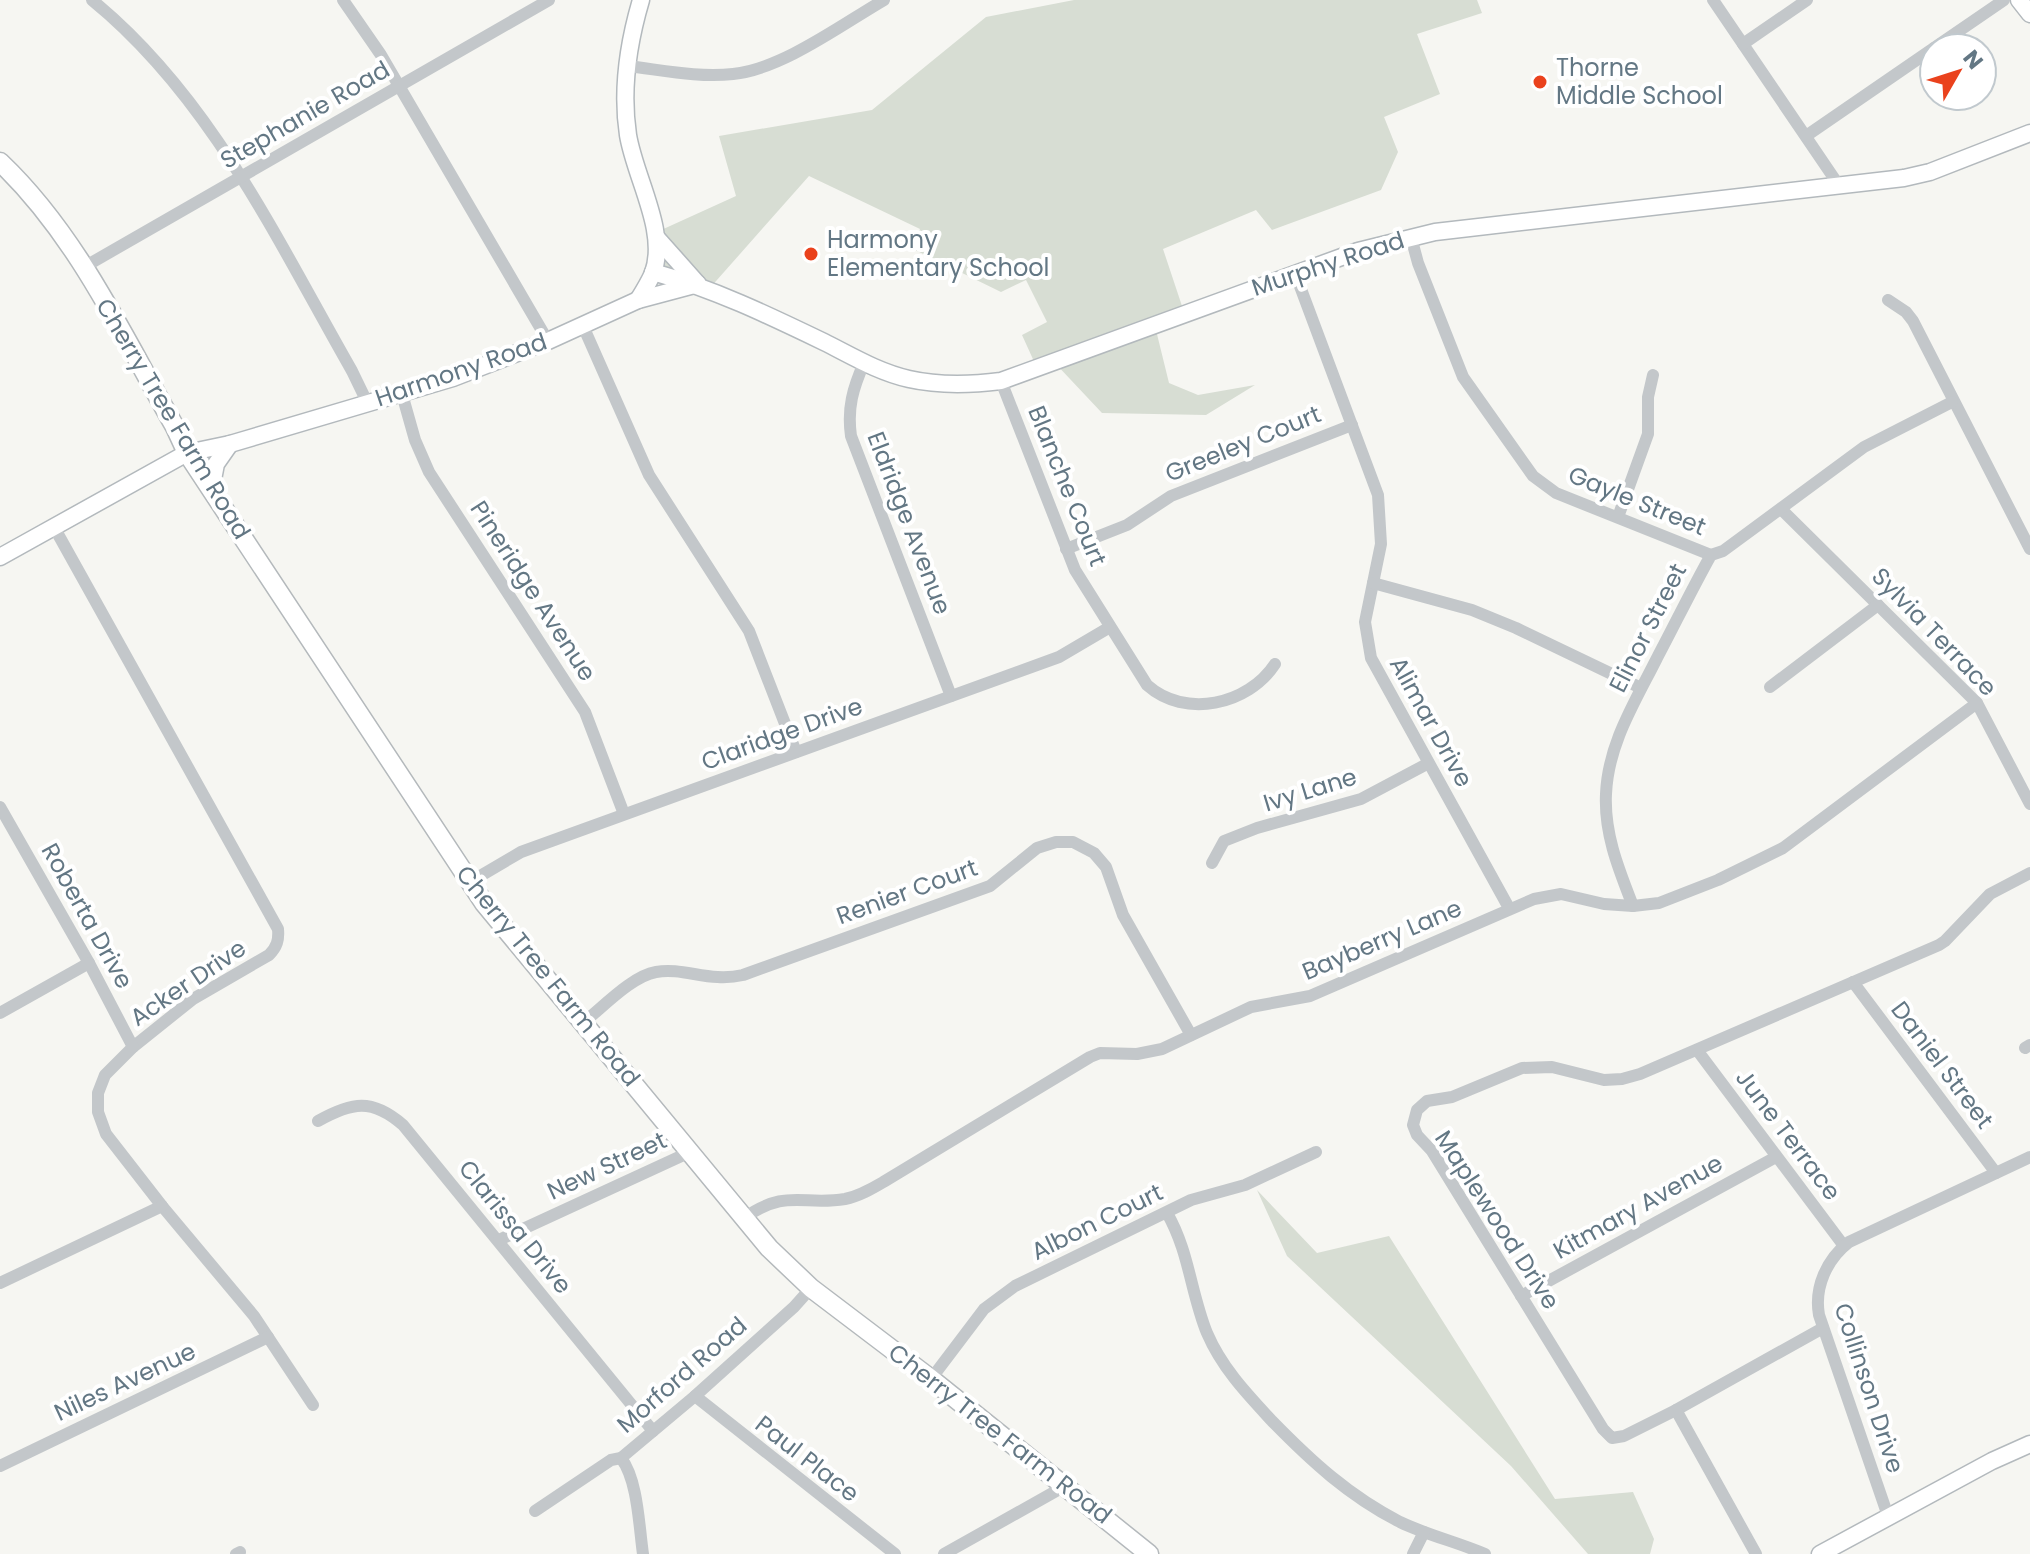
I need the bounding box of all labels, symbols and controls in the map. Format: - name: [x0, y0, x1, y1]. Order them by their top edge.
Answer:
- north arrow: [1918, 32, 1998, 112]
- text: N: [1956, 44, 1990, 76]
- place label: Thorne Middle School: [1556, 51, 1723, 112]
- street label: Stephanie Road: [214, 53, 395, 176]
- marker: Thorne Middle School: [1531, 73, 1549, 91]
- place label: Harmony Elementary School: [827, 223, 1050, 284]
- street label: Murphy Road: [1247, 223, 1409, 304]
- marker: Harmony Elementary School: [802, 245, 820, 263]
- street label: Cherry Tree Farm Road: [88, 292, 259, 545]
- street label: Harmony Road: [371, 325, 551, 414]
- street label: Greeley Court: [1160, 397, 1326, 490]
- street label: Blanche Court: [1020, 401, 1115, 571]
- street label: Eldridge Avenue: [859, 427, 959, 619]
- street label: Gayle Street: [1563, 458, 1711, 543]
- street label: Pineridge Avenue: [463, 494, 604, 687]
- street label: Elinor Street: [1601, 558, 1694, 698]
- street label: Sylvia Terrace: [1865, 560, 2004, 703]
- street label: Alimar Drive: [1382, 651, 1481, 793]
- street label: Claridge Drive: [697, 689, 867, 778]
- street label: Ivy Lane: [1259, 760, 1361, 819]
- street label: Roberta Drive: [34, 837, 141, 994]
- street label: Renier Court: [832, 851, 982, 932]
- street label: Cherry Tree Farm Road: [449, 858, 648, 1093]
- street label: Bayberry Lane: [1297, 891, 1467, 988]
- street label: Acker Drive: [123, 932, 252, 1034]
- street label: Daniel Street: [1884, 994, 2001, 1135]
- street label: June Terrace: [1728, 1062, 1849, 1207]
- street label: New Street: [542, 1124, 672, 1208]
- street label: Maplewood Drive: [1427, 1124, 1568, 1316]
- street label: Kitmary Avenue: [1547, 1146, 1728, 1267]
- street label: Clarissa Drive: [451, 1153, 580, 1301]
- street label: Albon Court: [1026, 1176, 1168, 1268]
- street label: Collinson Drive: [1826, 1299, 1912, 1477]
- street label: Morford Road: [610, 1309, 754, 1440]
- street label: Niles Avenue: [49, 1334, 201, 1429]
- street label: Cherry Tree Farm Road: [882, 1336, 1119, 1531]
- street label: Paul Place: [749, 1408, 866, 1510]

